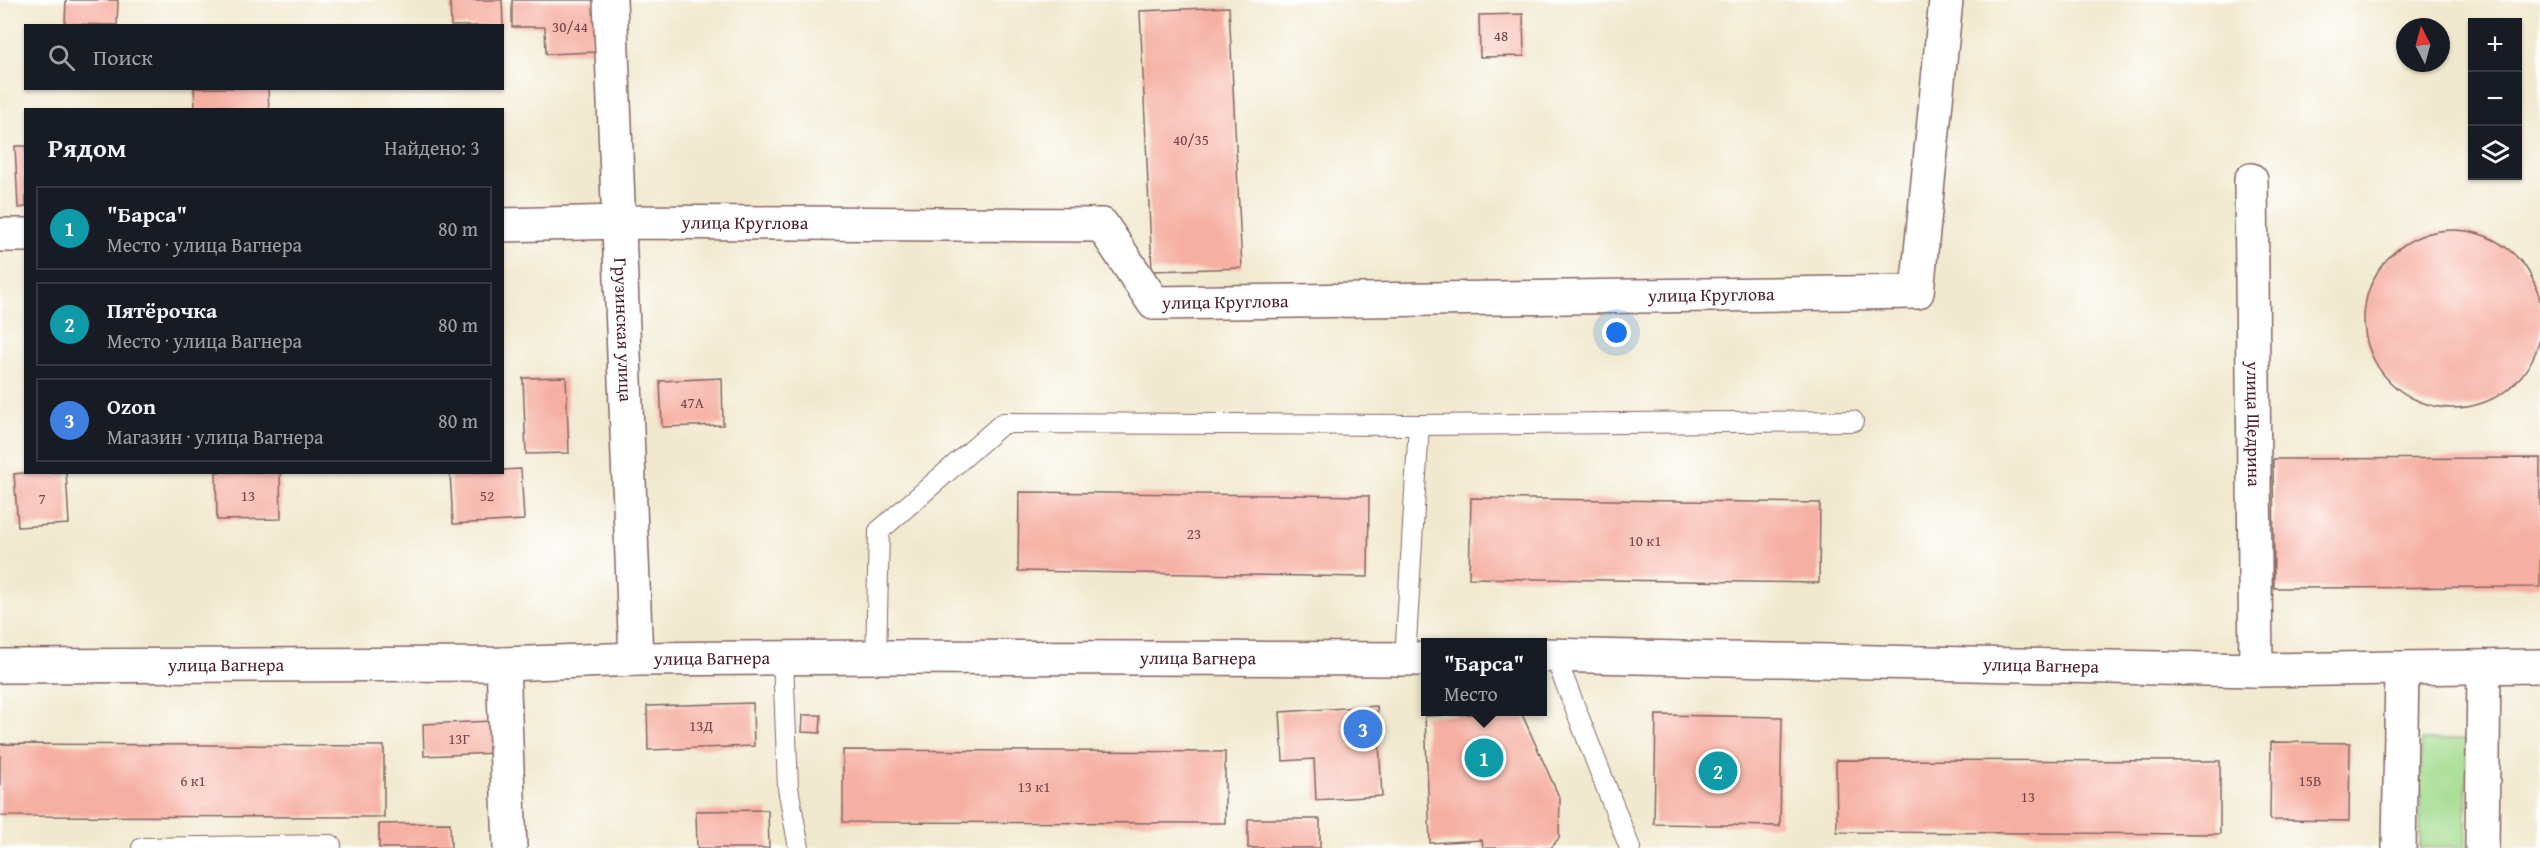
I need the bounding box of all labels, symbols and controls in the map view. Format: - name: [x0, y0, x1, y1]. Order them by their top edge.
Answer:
- house number: 30/44: [552, 16, 588, 37]
- north arrow: [2396, 18, 2450, 72]
- map controls: [2468, 18, 2522, 180]
- button: +: [2468, 18, 2522, 72]
- search box: [24, 24, 504, 90]
- house number: 48: [1494, 25, 1508, 46]
- icon: search: [45, 41, 78, 74]
- text: Поиск: [93, 41, 153, 73]
- button: −: [2468, 72, 2522, 126]
- button: layers: [2468, 126, 2522, 180]
- text: Рядом: [48, 128, 126, 167]
- house number: 40/35: [1173, 129, 1209, 150]
- text: Найдено: 3: [384, 133, 480, 162]
- text: "Барса": [107, 198, 187, 230]
- street label: улица Круглова: [681, 208, 809, 236]
- text: 1: [64, 214, 75, 243]
- text: 80 m: [438, 214, 478, 243]
- text: Место · улица Вагнера: [107, 230, 302, 259]
- street label: Грузинская улица: [607, 257, 640, 403]
- street label: улица Круглова: [1647, 280, 1775, 309]
- street label: улица Круглова: [1161, 287, 1289, 316]
- text: Пятёрочка: [107, 294, 217, 326]
- text: 2: [64, 310, 75, 339]
- text: 80 m: [438, 310, 478, 339]
- your location: [1602, 318, 1631, 347]
- text: Место · улица Вагнера: [107, 326, 302, 355]
- street label: улица Щедрина: [2240, 360, 2268, 487]
- text: Ozon: [107, 390, 156, 422]
- house number: 47А: [680, 392, 704, 413]
- text: 3: [64, 406, 75, 435]
- text: 80 m: [438, 406, 478, 435]
- text: Магазин · улица Вагнера: [107, 422, 324, 451]
- house number: 13: [241, 485, 255, 506]
- house number: 52: [480, 485, 494, 506]
- house number: 7: [38, 488, 46, 509]
- house number: 23: [1187, 523, 1201, 544]
- house number: 10 к1: [1629, 530, 1661, 551]
- popup: [1421, 638, 1547, 716]
- street label: улица Вагнера: [653, 644, 771, 672]
- street label: улица Вагнера: [1139, 644, 1256, 671]
- text: "Барса": [1444, 647, 1524, 679]
- street label: улица Вагнера: [1982, 650, 2100, 680]
- street label: улица Вагнера: [167, 651, 285, 678]
- text: Место: [1444, 679, 1498, 708]
- pin: 3: [1344, 706, 1382, 752]
- house number: 13Д: [689, 715, 713, 736]
- house number: 13Г: [448, 728, 470, 749]
- pin: 1: [1464, 736, 1504, 780]
- pin: 2: [1698, 748, 1738, 794]
- house number: 6 к1: [180, 770, 206, 791]
- house number: 15В: [2299, 770, 2321, 791]
- house number: 13 к1: [1018, 776, 1050, 797]
- house number: 13: [2021, 786, 2035, 807]

